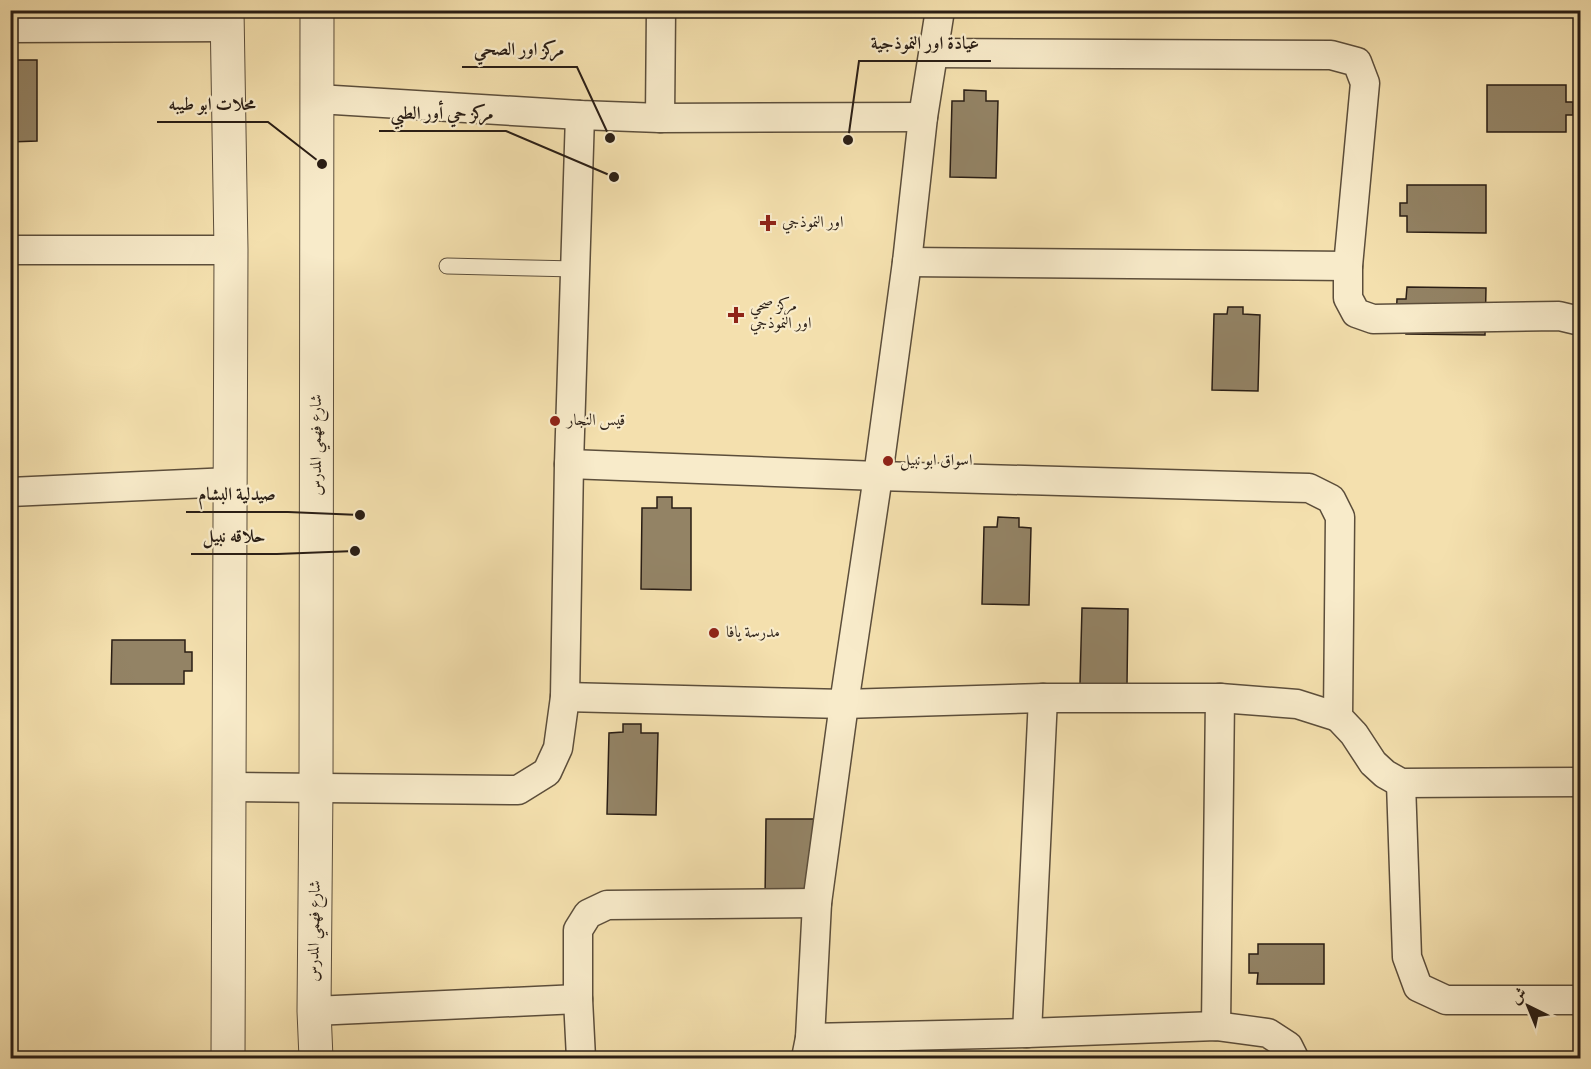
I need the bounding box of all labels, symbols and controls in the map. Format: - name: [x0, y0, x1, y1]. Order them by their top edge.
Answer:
- callout: عيادة اور النموذجية: [859, 25, 991, 61]
- callout: مركز اور الصحي: [462, 31, 577, 67]
- text: عيادة اور النموذجية: [871, 33, 979, 56]
- text: مركز اور الصحي: [474, 39, 564, 66]
- callout: محلات ابو طيبه: [157, 86, 268, 122]
- text: محلات ابو طيبه: [168, 94, 257, 117]
- callout: مركز حي أور الطبي: [379, 95, 506, 131]
- text: مركز حي أور الطبي: [391, 100, 494, 130]
- place label: اور النموذجي: [782, 213, 843, 234]
- marker: اور النموذجي: [759, 214, 777, 232]
- place label: مركز صحي اور النموذجي: [750, 296, 811, 335]
- marker: مركز صحي اور النموذجي: [727, 306, 745, 324]
- street label: شارع فهمي المدرس: [307, 394, 331, 496]
- place label: قيس النجار: [565, 411, 625, 431]
- marker: قيس النجار: [548, 414, 562, 428]
- place label: اسواق ابو نبيل: [900, 451, 972, 471]
- marker: اسواق ابو نبيل: [881, 454, 895, 468]
- callout: صيدلية البشام: [186, 476, 288, 512]
- text: صيدلية البشام: [198, 484, 276, 510]
- callout: حلاقه نبيل: [191, 518, 277, 554]
- text: حلاقه نبيل: [203, 526, 266, 549]
- place label: مدرسة يافا: [726, 623, 780, 643]
- marker: مدرسة يافا: [707, 626, 721, 640]
- street label: شارع فهمي المدرس: [304, 880, 330, 982]
- north arrow: [1498, 976, 1558, 1036]
- text: ش: [1507, 984, 1532, 1009]

